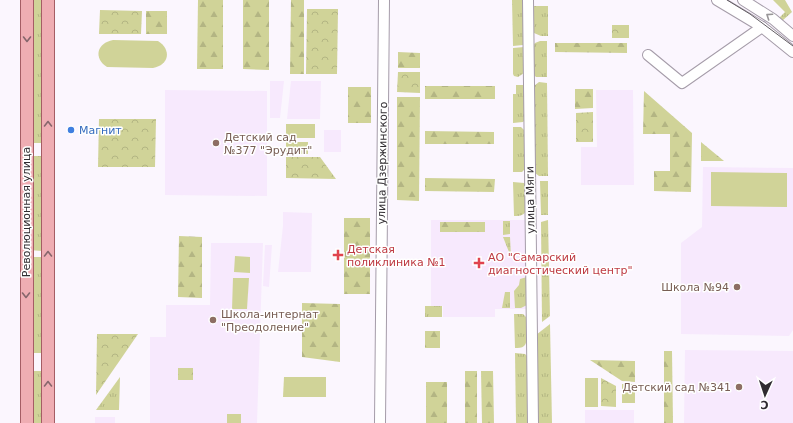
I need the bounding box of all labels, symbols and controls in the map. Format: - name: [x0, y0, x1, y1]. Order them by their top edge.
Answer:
- one-way arrow: [766, 14, 773, 21]
- one-way arrow: [23, 36, 31, 42]
- street label: улица Дзержинского: [375, 101, 390, 225]
- one-way arrow: [44, 121, 52, 127]
- place label: Магнит: [79, 124, 122, 137]
- marker: Магнит: [66, 125, 76, 135]
- place label: Детский сад №377 "Эрудит": [224, 131, 312, 157]
- marker: Детский сад №377 "Эрудит": [211, 138, 221, 148]
- street label: Революционная улица: [20, 147, 33, 277]
- street label: улица Мяги: [523, 166, 538, 234]
- place label: Детская поликлиника №1: [347, 243, 446, 269]
- marker: Детская поликлиника №1: [332, 249, 344, 261]
- one-way arrow: [44, 251, 52, 257]
- place label: АО "Самарский диагностический центр": [488, 251, 632, 277]
- marker: АО "Самарский диагностический центр": [473, 257, 485, 269]
- place label: Школа №94: [661, 281, 729, 294]
- marker: Школа №94: [732, 282, 742, 292]
- one-way arrow: [22, 292, 30, 298]
- place label: Школа-интернат "Преодоление": [221, 308, 319, 334]
- marker: Школа-интернат "Преодоление": [208, 315, 218, 325]
- north arrow: [745, 375, 785, 415]
- one-way arrow: [44, 381, 52, 387]
- place label: Детский сад №341: [622, 381, 731, 394]
- marker: Детский сад №341: [734, 382, 744, 392]
- text: С: [760, 398, 769, 411]

